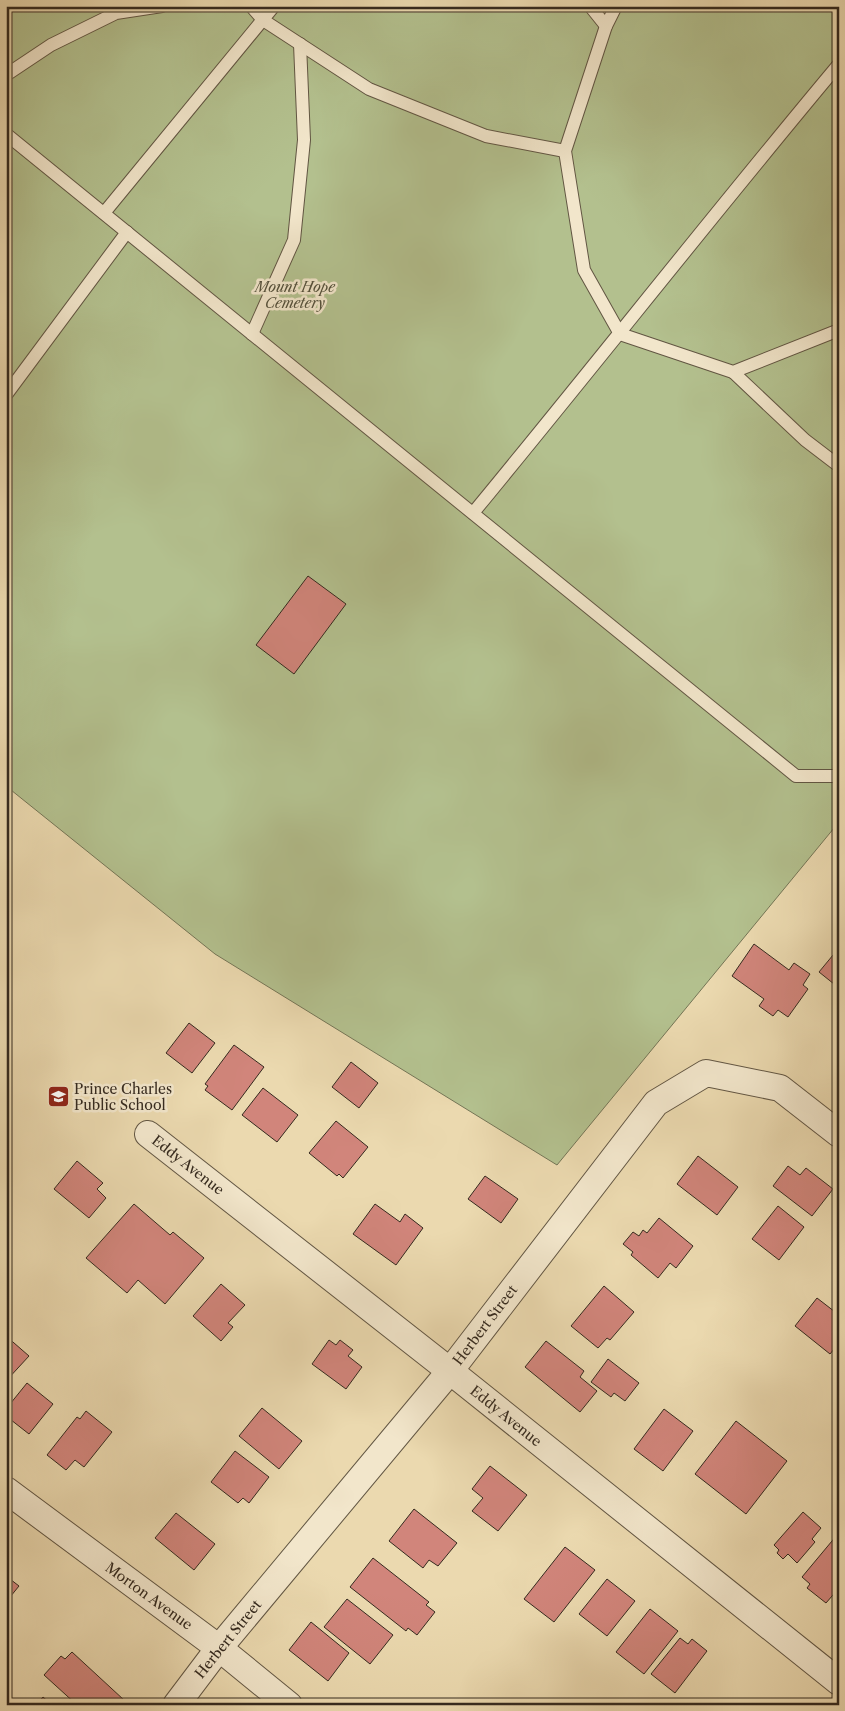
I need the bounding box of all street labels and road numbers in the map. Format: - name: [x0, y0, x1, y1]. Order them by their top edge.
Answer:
- street label: Eddy Avenue: [148, 1131, 228, 1199]
- street label: Herbert Street: [449, 1281, 521, 1369]
- street label: Eddy Avenue: [467, 1382, 546, 1450]
- street label: Morton Avenue: [102, 1558, 196, 1634]
- street label: Herbert Street: [191, 1596, 265, 1682]

